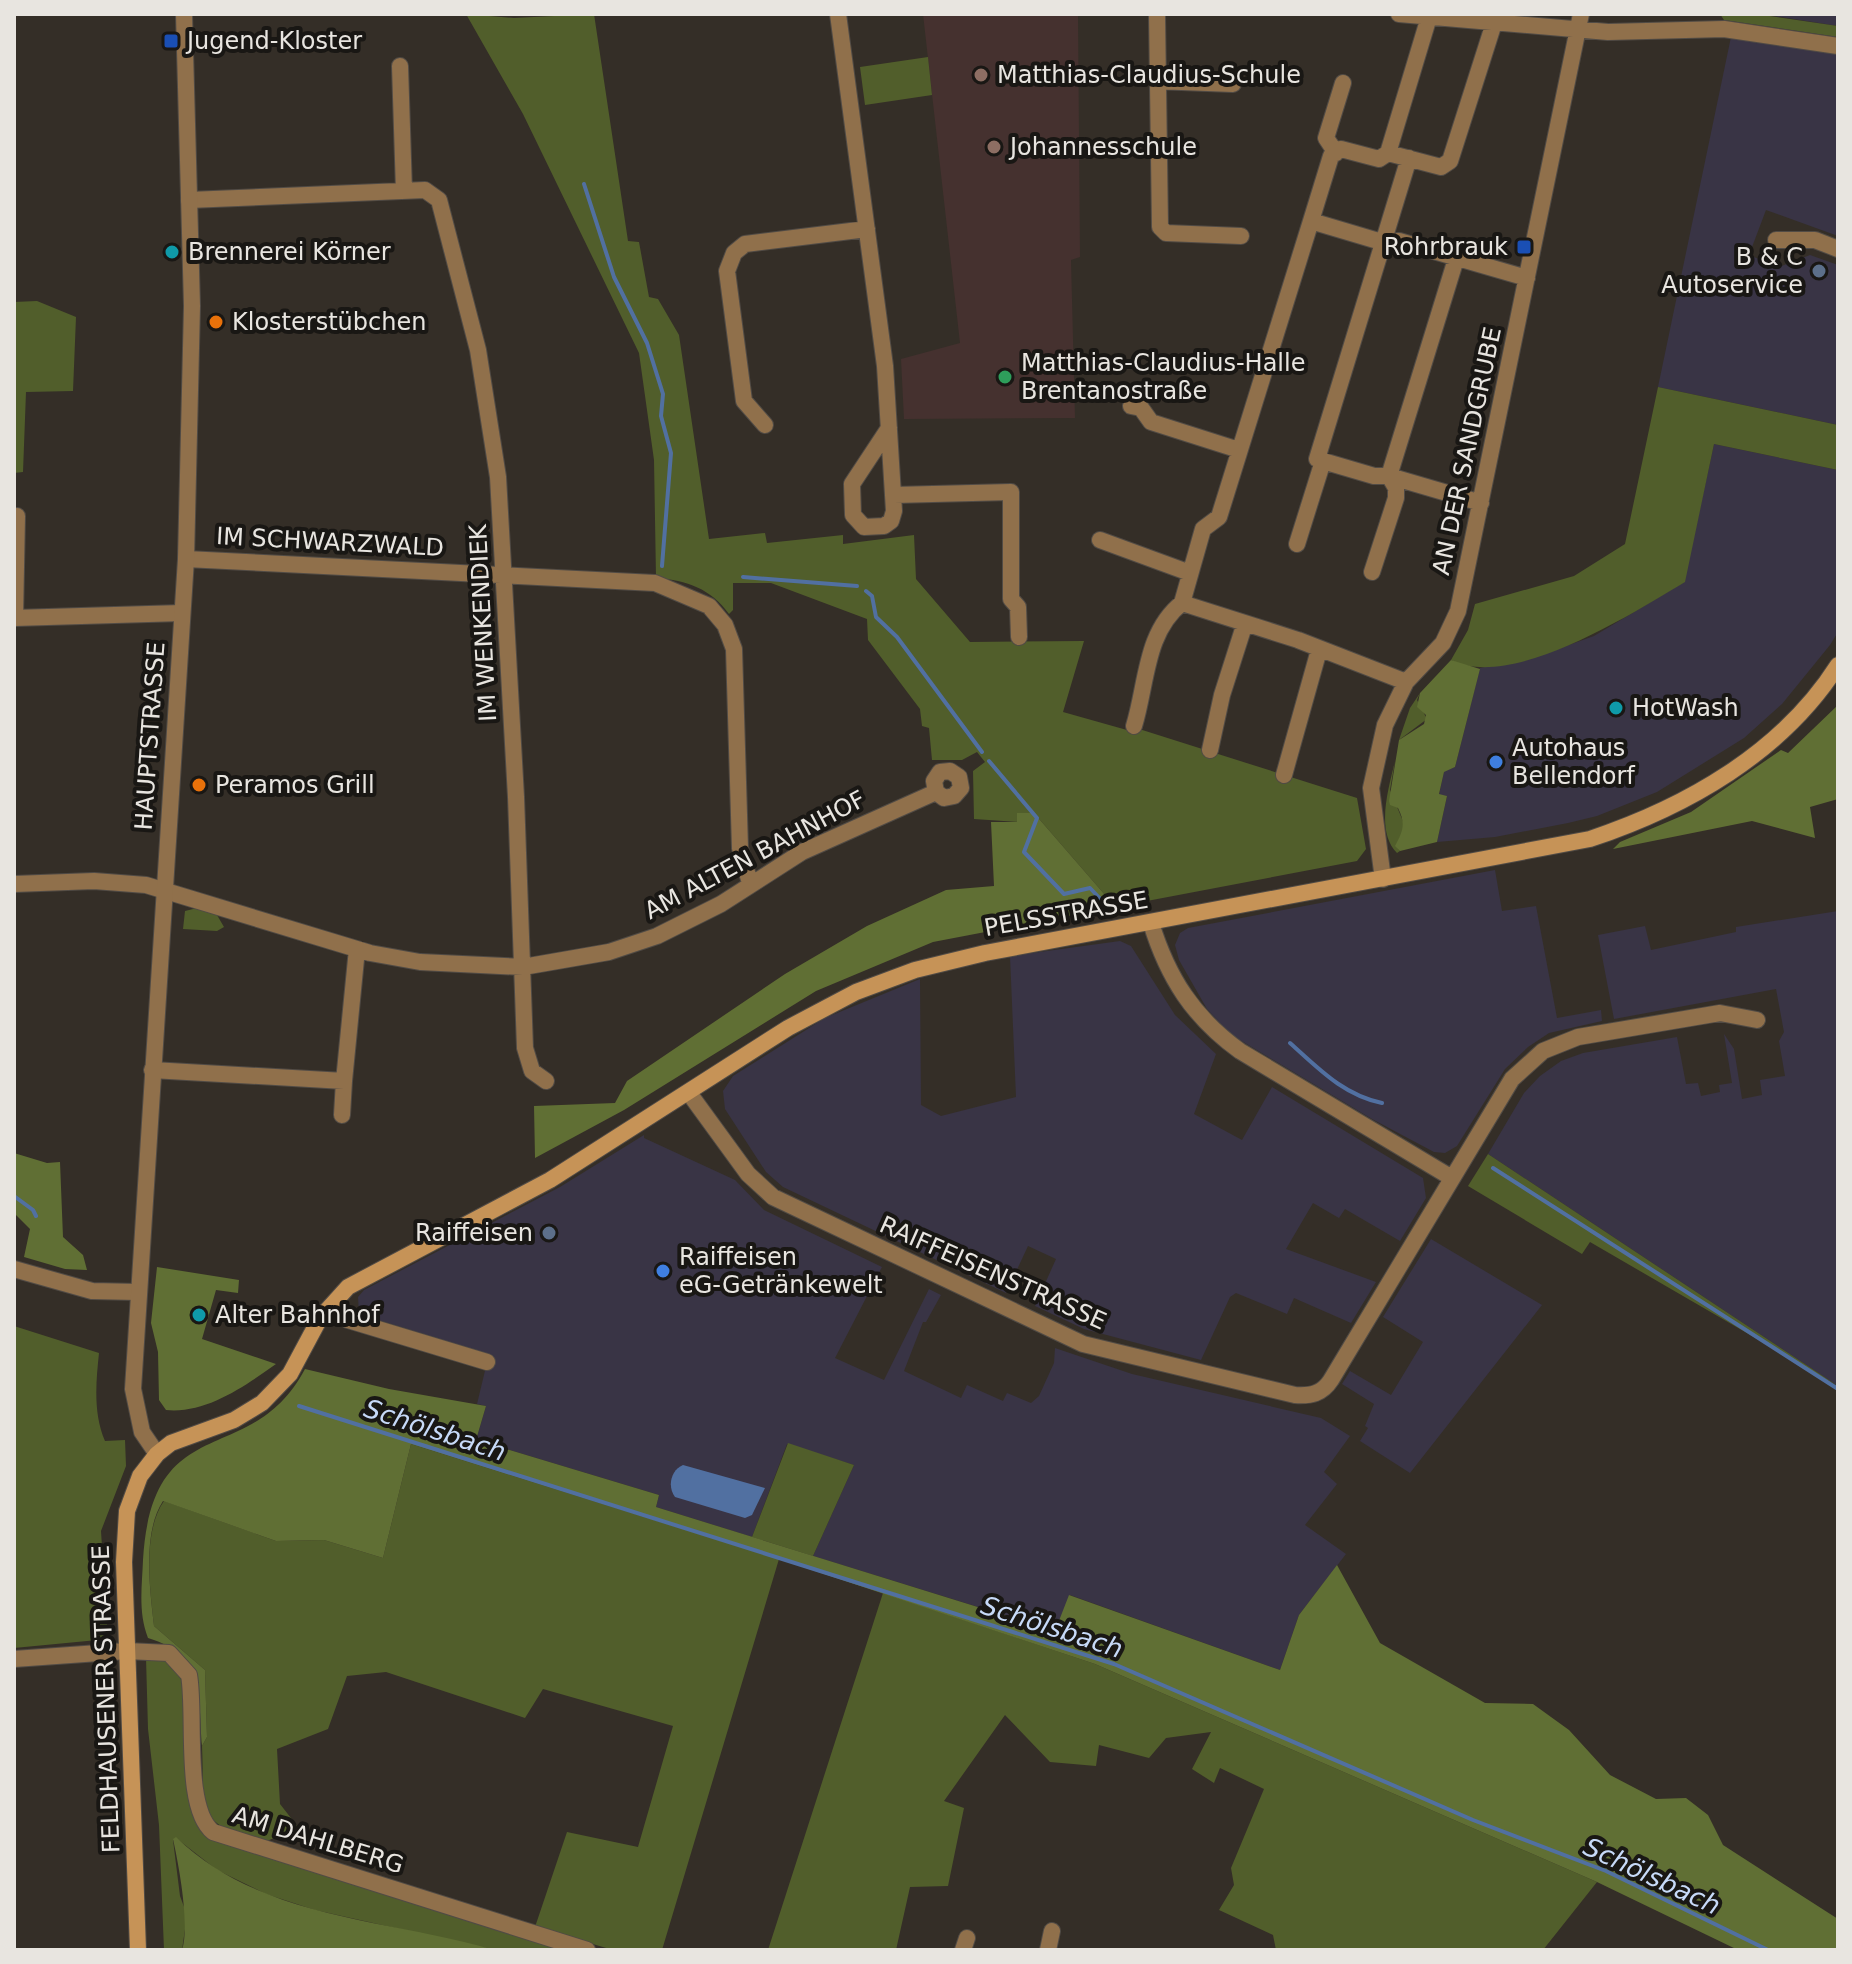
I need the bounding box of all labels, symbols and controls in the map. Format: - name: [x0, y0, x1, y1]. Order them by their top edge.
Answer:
- place label: Jugend-Kloster: [185, 27, 362, 55]
- marker: Jugend-Kloster: [162, 32, 180, 50]
- place label: Matthias-Claudius-Schule: [997, 61, 1301, 89]
- marker: Matthias-Claudius-Schule: [972, 66, 990, 84]
- place label: Johannesschule: [1008, 133, 1197, 161]
- marker: Johannesschule: [985, 138, 1003, 156]
- place label: Rohrbrauk: [1384, 233, 1508, 261]
- place label: Brennerei Körner: [188, 238, 391, 266]
- marker: Rohrbrauk: [1515, 238, 1533, 256]
- marker: Brennerei Körner: [163, 243, 181, 261]
- place label: B & C Autoservice: [1661, 243, 1803, 299]
- marker: B & C Autoservice: [1810, 262, 1828, 280]
- place label: Klosterstübchen: [232, 308, 426, 336]
- marker: Klosterstübchen: [207, 313, 225, 331]
- street label: AN DER SANDGRUBE: [1427, 324, 1507, 578]
- place label: Matthias-Claudius-Halle Brentanostraße: [1021, 349, 1305, 405]
- marker: Matthias-Claudius-Halle Brentanostraße: [996, 368, 1014, 386]
- street label: IM SCHWARZWALD: [215, 522, 445, 562]
- street label: IM WENKENDIEK: [464, 522, 502, 722]
- street label: HAUPTSTRASSE: [129, 641, 171, 831]
- place label: HotWash: [1632, 694, 1739, 722]
- marker: HotWash: [1607, 699, 1625, 717]
- place label: Autohaus Bellendorf: [1512, 734, 1635, 790]
- marker: Autohaus Bellendorf: [1487, 753, 1505, 771]
- place label: Peramos Grill: [215, 771, 375, 799]
- marker: Peramos Grill: [190, 776, 208, 794]
- street label: AM ALTEN BAHNHOF: [640, 785, 870, 925]
- street label: PELSSTRASSE: [982, 886, 1150, 942]
- street label: RAIFFEISENSTRASSE: [875, 1210, 1111, 1336]
- place label: Raiffeisen: [415, 1219, 533, 1247]
- marker: Raiffeisen: [540, 1224, 558, 1242]
- place label: Raiffeisen eG-Getränkewelt: [679, 1243, 883, 1299]
- marker: Raiffeisen eG-Getränkewelt: [654, 1262, 672, 1280]
- place label: Alter Bahnhof: [215, 1301, 380, 1329]
- marker: Alter Bahnhof: [190, 1306, 208, 1324]
- water label: Schölsbach: [360, 1393, 510, 1467]
- street label: FELDHAUSENER STRASSE: [87, 1544, 125, 1854]
- water label: Schölsbach: [977, 1590, 1127, 1664]
- street label: AM DAHLBERG: [229, 1801, 407, 1879]
- water label: Schölsbach: [1579, 1831, 1725, 1921]

